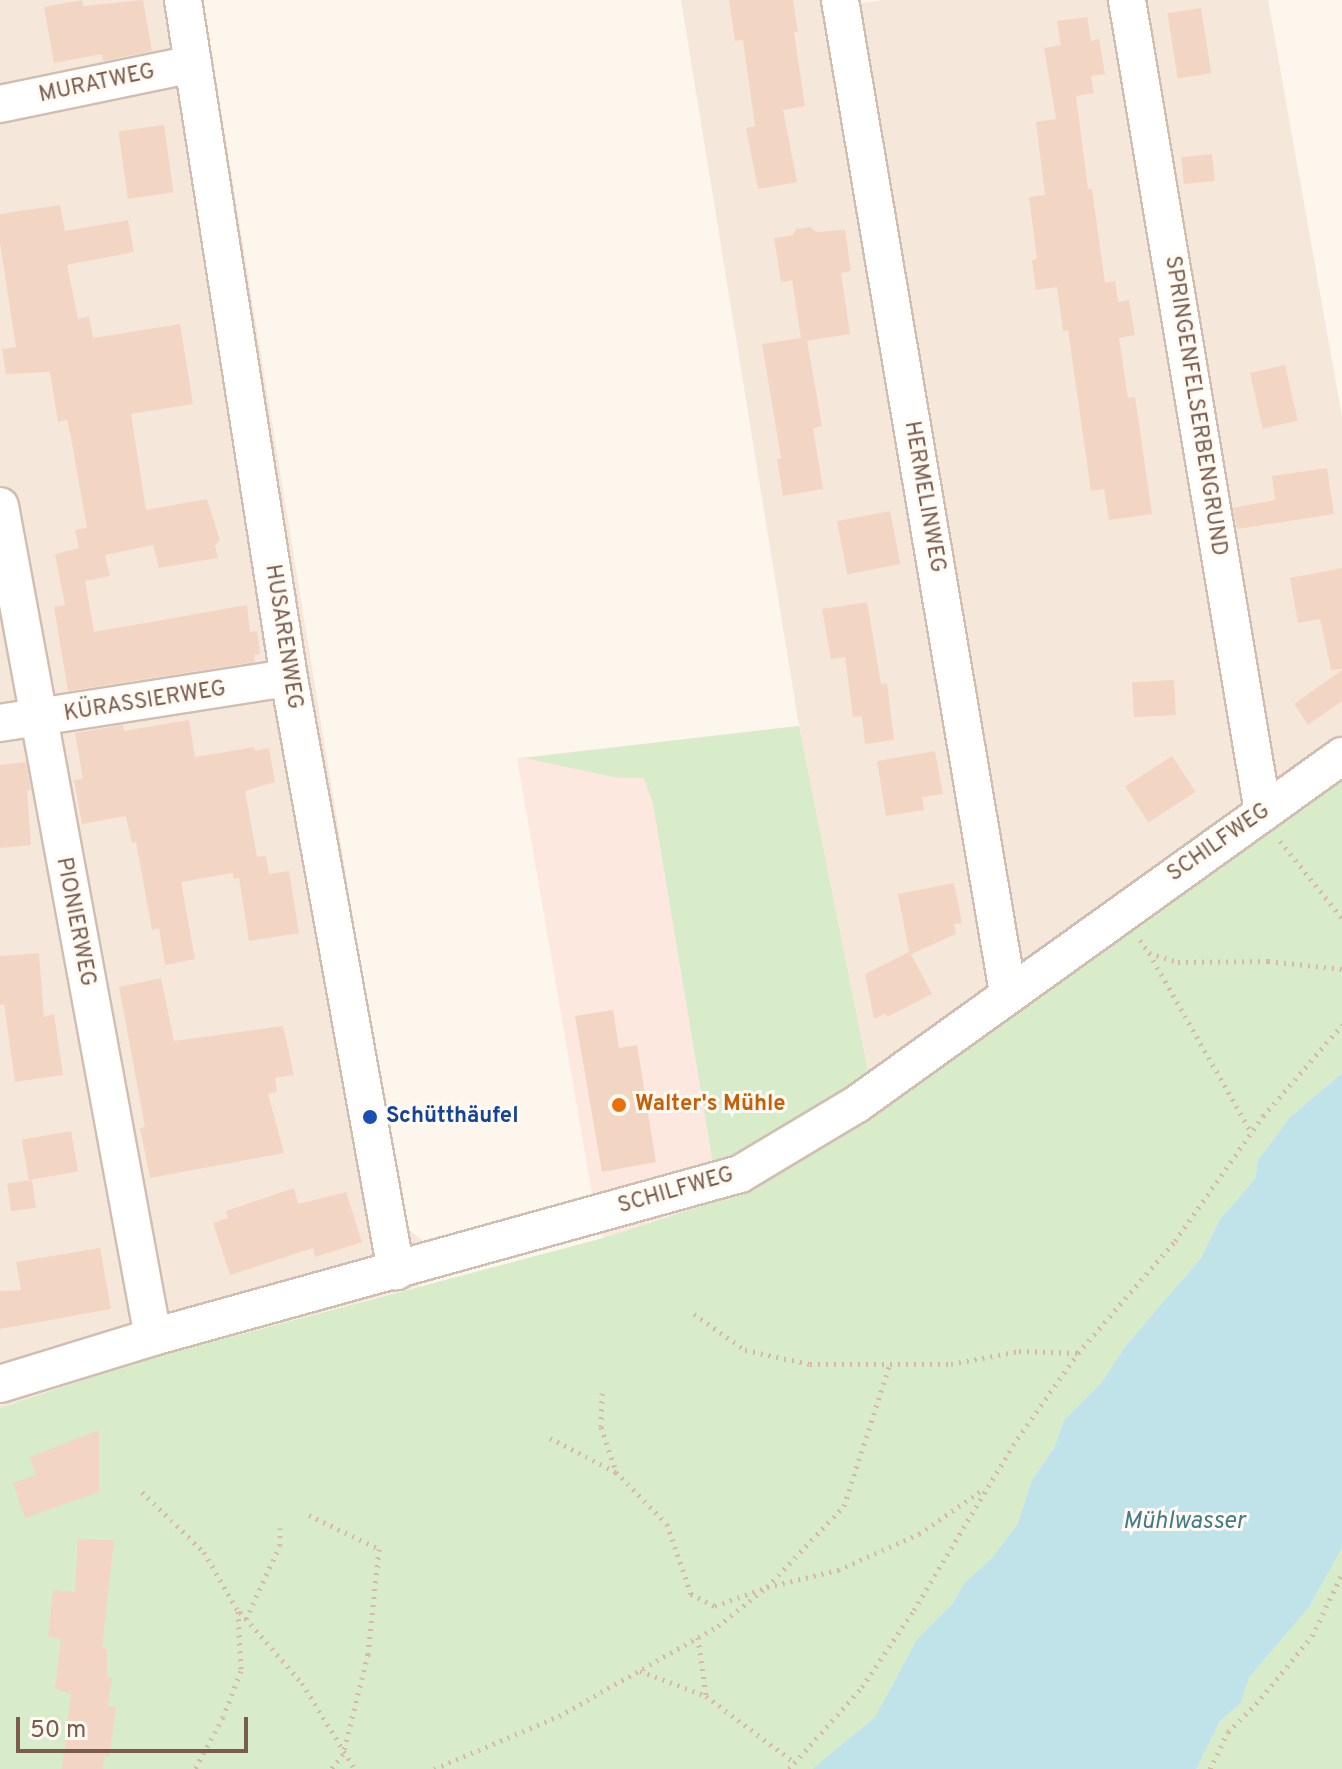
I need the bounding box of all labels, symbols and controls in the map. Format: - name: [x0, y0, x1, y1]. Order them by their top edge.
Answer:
- street label: MURATWEG: [37, 59, 157, 109]
- street label: SPRINGENFELSERBENGRUND: [1158, 254, 1232, 558]
- street label: HERMELINWEG: [898, 419, 950, 575]
- street label: HUSARENWEG: [259, 563, 307, 711]
- street label: KÜRASSIERWEG: [62, 676, 228, 728]
- street label: SCHILFWEG: [1163, 798, 1275, 888]
- street label: PIONIERWEG: [50, 855, 100, 989]
- place label: Walter's Mühle: [635, 1092, 786, 1118]
- marker: Walter's Mühle: [610, 1096, 628, 1114]
- place label: Schütthäufel: [386, 1104, 519, 1130]
- marker: Schütthäufel: [361, 1108, 379, 1126]
- street label: SCHILFWEG: [615, 1162, 737, 1220]
- water label: Mühlwasser: [1123, 1509, 1245, 1537]
- scale bar: [20, 1701, 252, 1751]
- text: 50 m: [30, 1716, 86, 1746]

